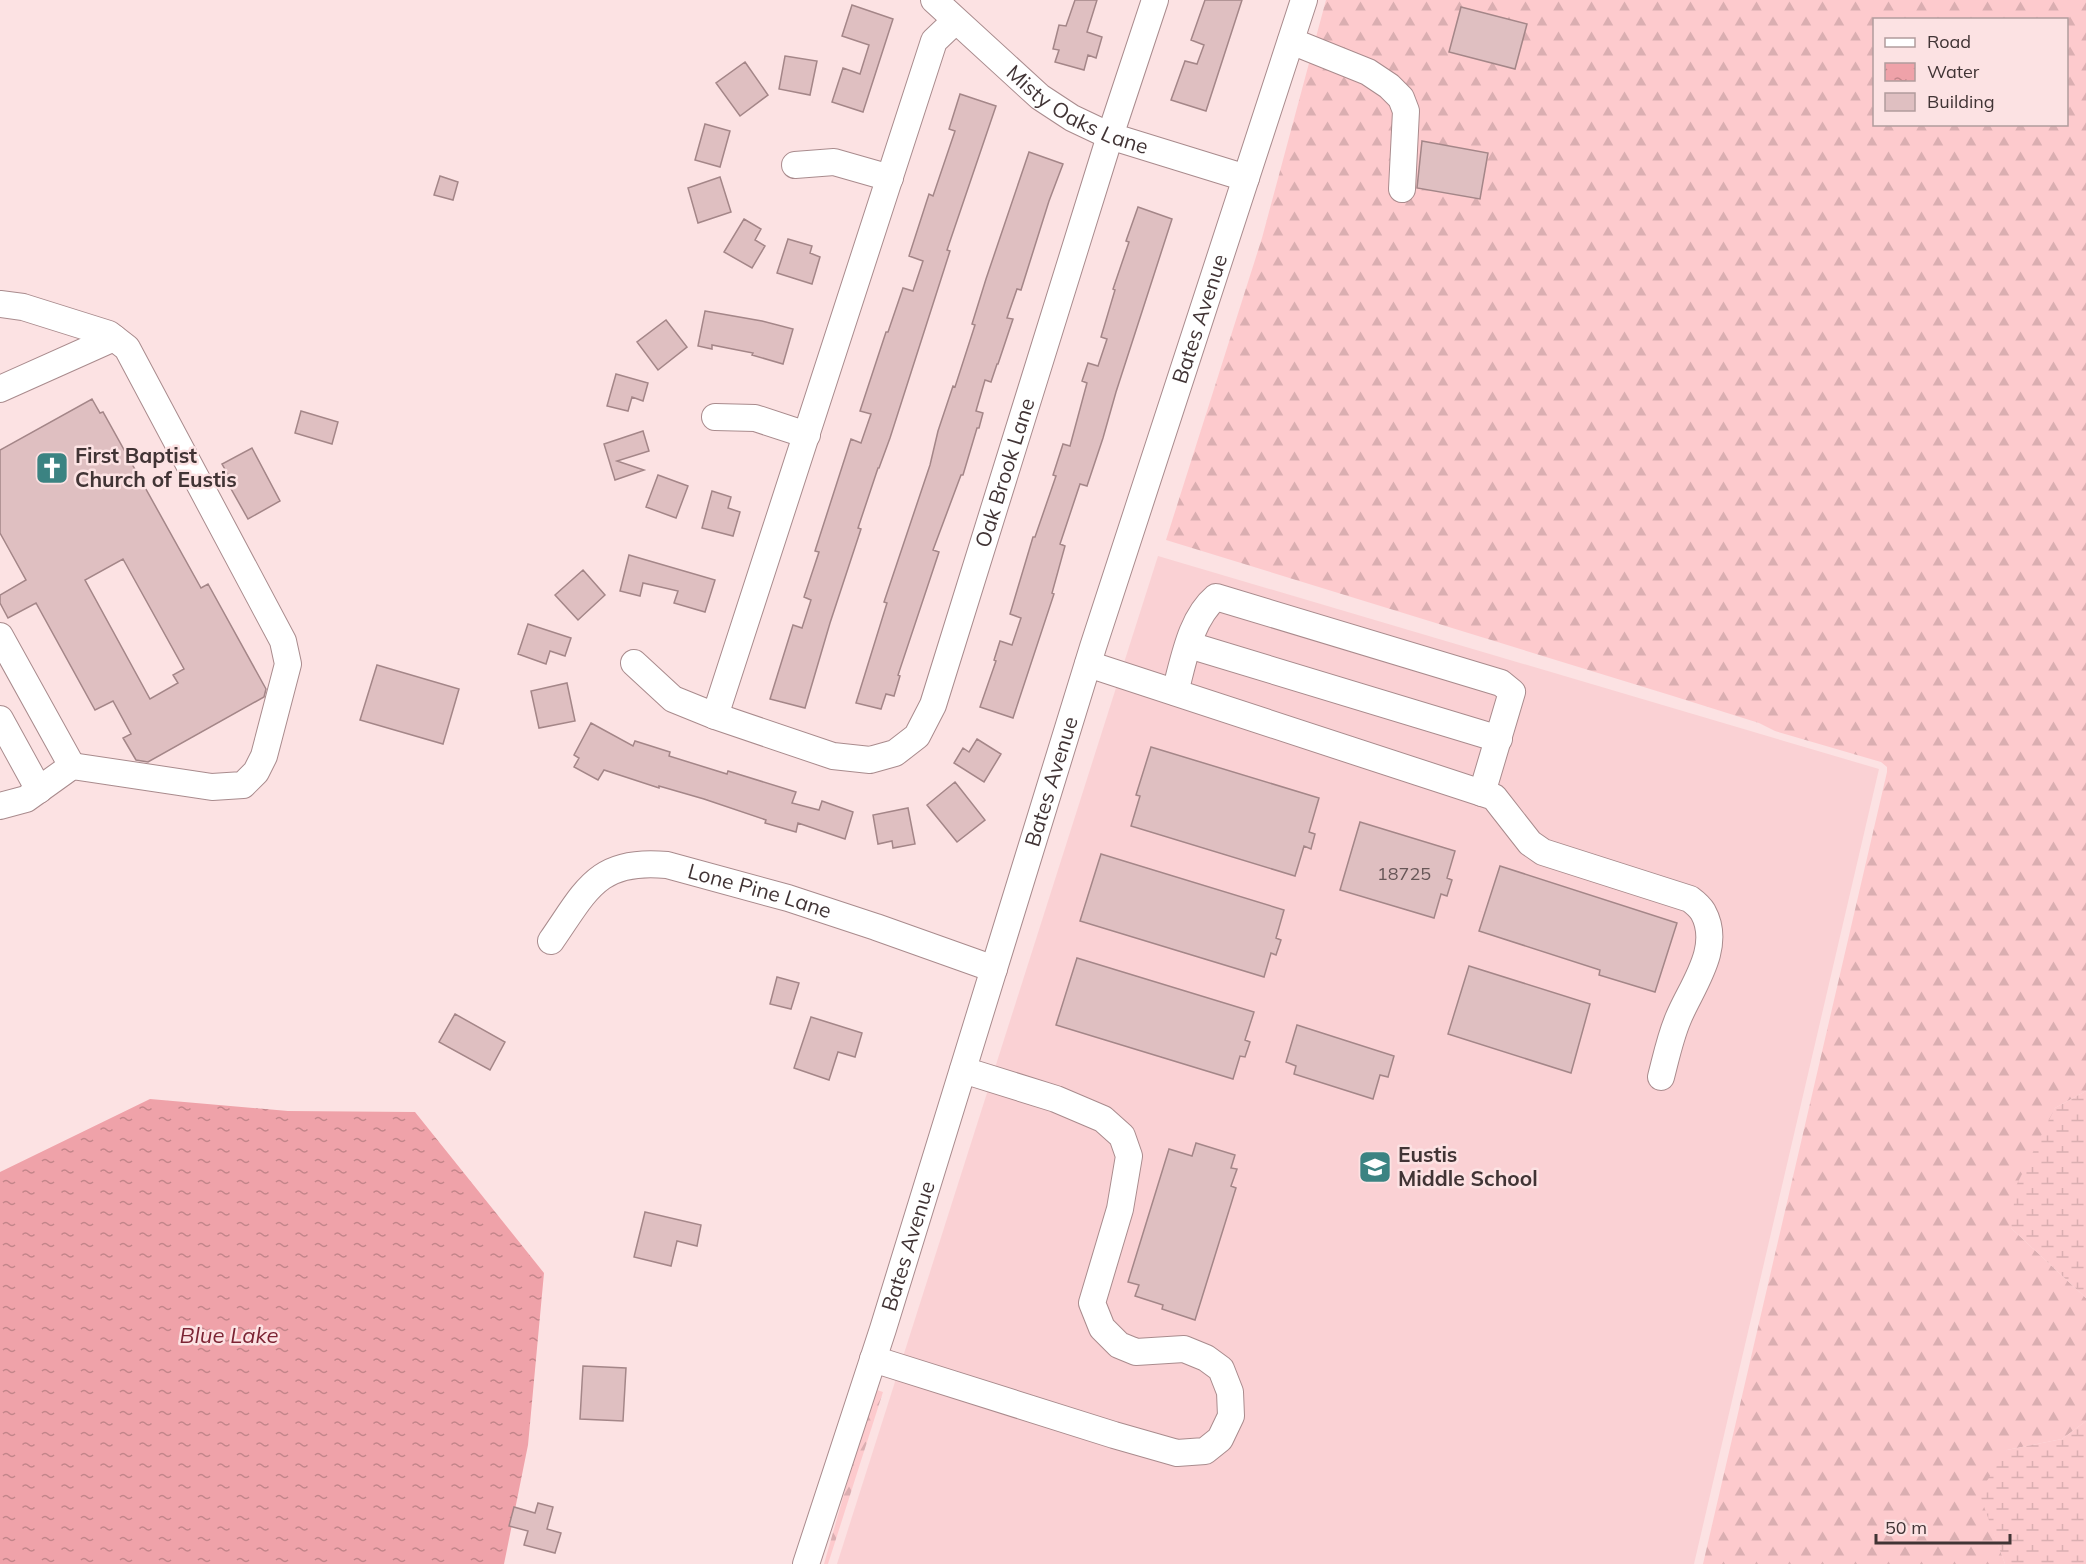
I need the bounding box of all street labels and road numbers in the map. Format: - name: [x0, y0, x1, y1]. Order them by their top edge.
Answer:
- street label: Misty Oaks Lane: [1002, 59, 1152, 159]
- street label: Bates Avenue: [1166, 251, 1232, 387]
- street label: Oak Brook Lane: [969, 395, 1040, 550]
- street label: Bates Avenue: [1018, 713, 1083, 850]
- street label: Lone Pine Lane: [685, 857, 835, 923]
- street label: Bates Avenue: [875, 1178, 940, 1314]

